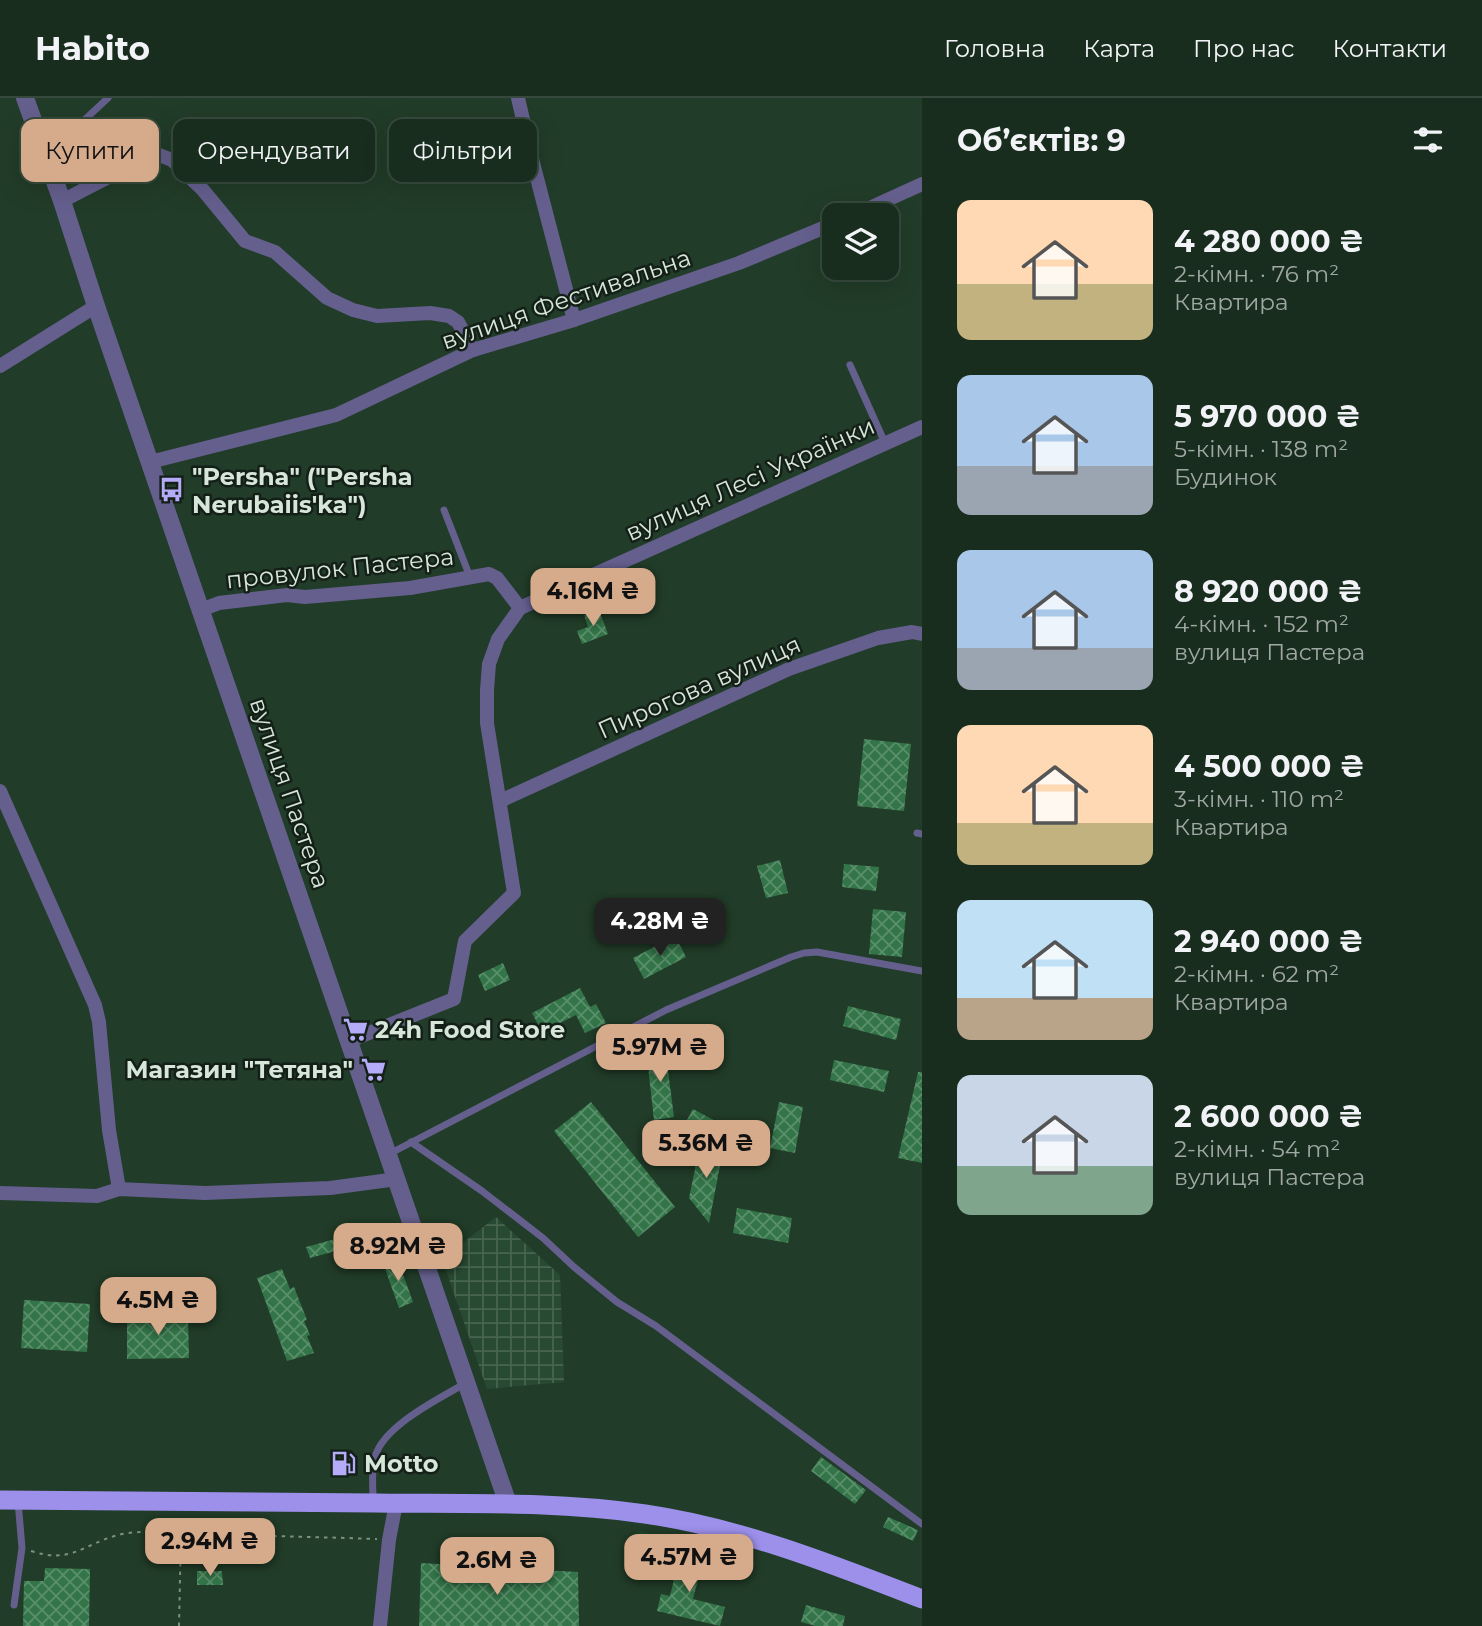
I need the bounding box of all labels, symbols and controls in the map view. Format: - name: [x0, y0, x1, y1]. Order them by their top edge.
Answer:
- text: Habito: [35, 28, 150, 68]
- text: Головна: [944, 34, 1045, 63]
- text: Карта: [1083, 34, 1155, 63]
- text: Про нас: [1193, 34, 1295, 63]
- text: Контакти: [1333, 34, 1447, 63]
- chip: Купити: [21, 119, 159, 182]
- chip: Орендувати: [173, 119, 375, 182]
- chip: Фільтри: [389, 119, 537, 182]
- icon: filters: [1409, 121, 1447, 159]
- text: Об’єктів: 9: [957, 122, 1126, 159]
- map controls: [822, 203, 899, 280]
- button: layers: [822, 203, 899, 280]
- text: 4 280 000 ₴: [1174, 223, 1364, 260]
- icon: home: [1013, 228, 1097, 312]
- street label: вулиця Фестивальна: [438, 243, 694, 355]
- text: 2-кімн. · 76 m²: [1174, 260, 1339, 288]
- text: Квартира: [1174, 288, 1288, 316]
- text: 5 970 000 ₴: [1174, 398, 1361, 435]
- icon: home: [1013, 403, 1097, 487]
- street label: вулиця Лесі Українки: [621, 411, 879, 547]
- text: 5-кімн. · 138 m²: [1174, 435, 1348, 463]
- place label: "Persha" ("Persha Nerubaiis'ka"): [192, 462, 413, 519]
- text: Будинок: [1174, 463, 1277, 491]
- bus stop icon: "Persha" ("Persha Nerubaiis'ka"): [158, 476, 186, 504]
- street label: провулок Пастера: [225, 542, 455, 594]
- pin: 4.16M ₴: [528, 568, 658, 628]
- text: 8 920 000 ₴: [1174, 573, 1362, 610]
- text: 4.16M ₴: [546, 577, 640, 605]
- icon: home: [1013, 578, 1097, 662]
- text: 4-кімн. · 152 m²: [1174, 610, 1349, 638]
- street label: Пирогова вулиця: [593, 629, 805, 745]
- text: вулиця Пастера: [1174, 638, 1365, 666]
- street label: вулиця Пастера: [244, 694, 336, 892]
- text: 4 500 000 ₴: [1174, 748, 1365, 785]
- icon: home: [1013, 753, 1097, 837]
- text: 3-кімн. · 110 m²: [1174, 785, 1344, 813]
- text: Квартира: [1174, 813, 1288, 841]
- pin: 4.28M ₴: [595, 898, 725, 958]
- text: 4.28M ₴: [611, 907, 709, 935]
- text: 2 940 000 ₴: [1174, 923, 1363, 960]
- icon: home: [1013, 928, 1097, 1012]
- text: 2-кімн. · 62 m²: [1174, 960, 1339, 988]
- text: Квартира: [1174, 988, 1288, 1016]
- supermarket icon: 24h Food Store: [341, 1015, 369, 1043]
- place label: 24h Food Store: [375, 1015, 565, 1044]
- pin: 5.97M ₴: [595, 1024, 725, 1084]
- text: 5.97M ₴: [612, 1033, 708, 1061]
- place label: Магазин "Тетяна": [125, 1055, 353, 1084]
- supermarket icon: Магазин "Тетяна": [359, 1055, 387, 1083]
- text: 2 600 000 ₴: [1174, 1098, 1363, 1135]
- icon: home: [1013, 1103, 1097, 1187]
- pin: 5.36M ₴: [641, 1121, 771, 1180]
- text: 5.36M ₴: [658, 1129, 754, 1157]
- text: 2-кімн. · 54 m²: [1174, 1135, 1340, 1163]
- text: вулиця Пастера: [1174, 1163, 1365, 1191]
- pin: 8.92M ₴: [333, 1224, 463, 1283]
- text: 8.92M ₴: [349, 1232, 447, 1260]
- pin: 4.5M ₴: [101, 1278, 215, 1337]
- text: 4.5M ₴: [116, 1286, 200, 1314]
- fuel station icon: Motto: [330, 1449, 358, 1477]
- place label: Motto: [364, 1449, 439, 1478]
- pin: 2.94M ₴: [145, 1518, 275, 1578]
- text: 2.94M ₴: [161, 1527, 259, 1555]
- pin: 4.57M ₴: [624, 1534, 754, 1594]
- pin: 2.6M ₴: [440, 1538, 554, 1597]
- text: 4.57M ₴: [640, 1543, 738, 1571]
- text: 2.6M ₴: [456, 1546, 538, 1574]

